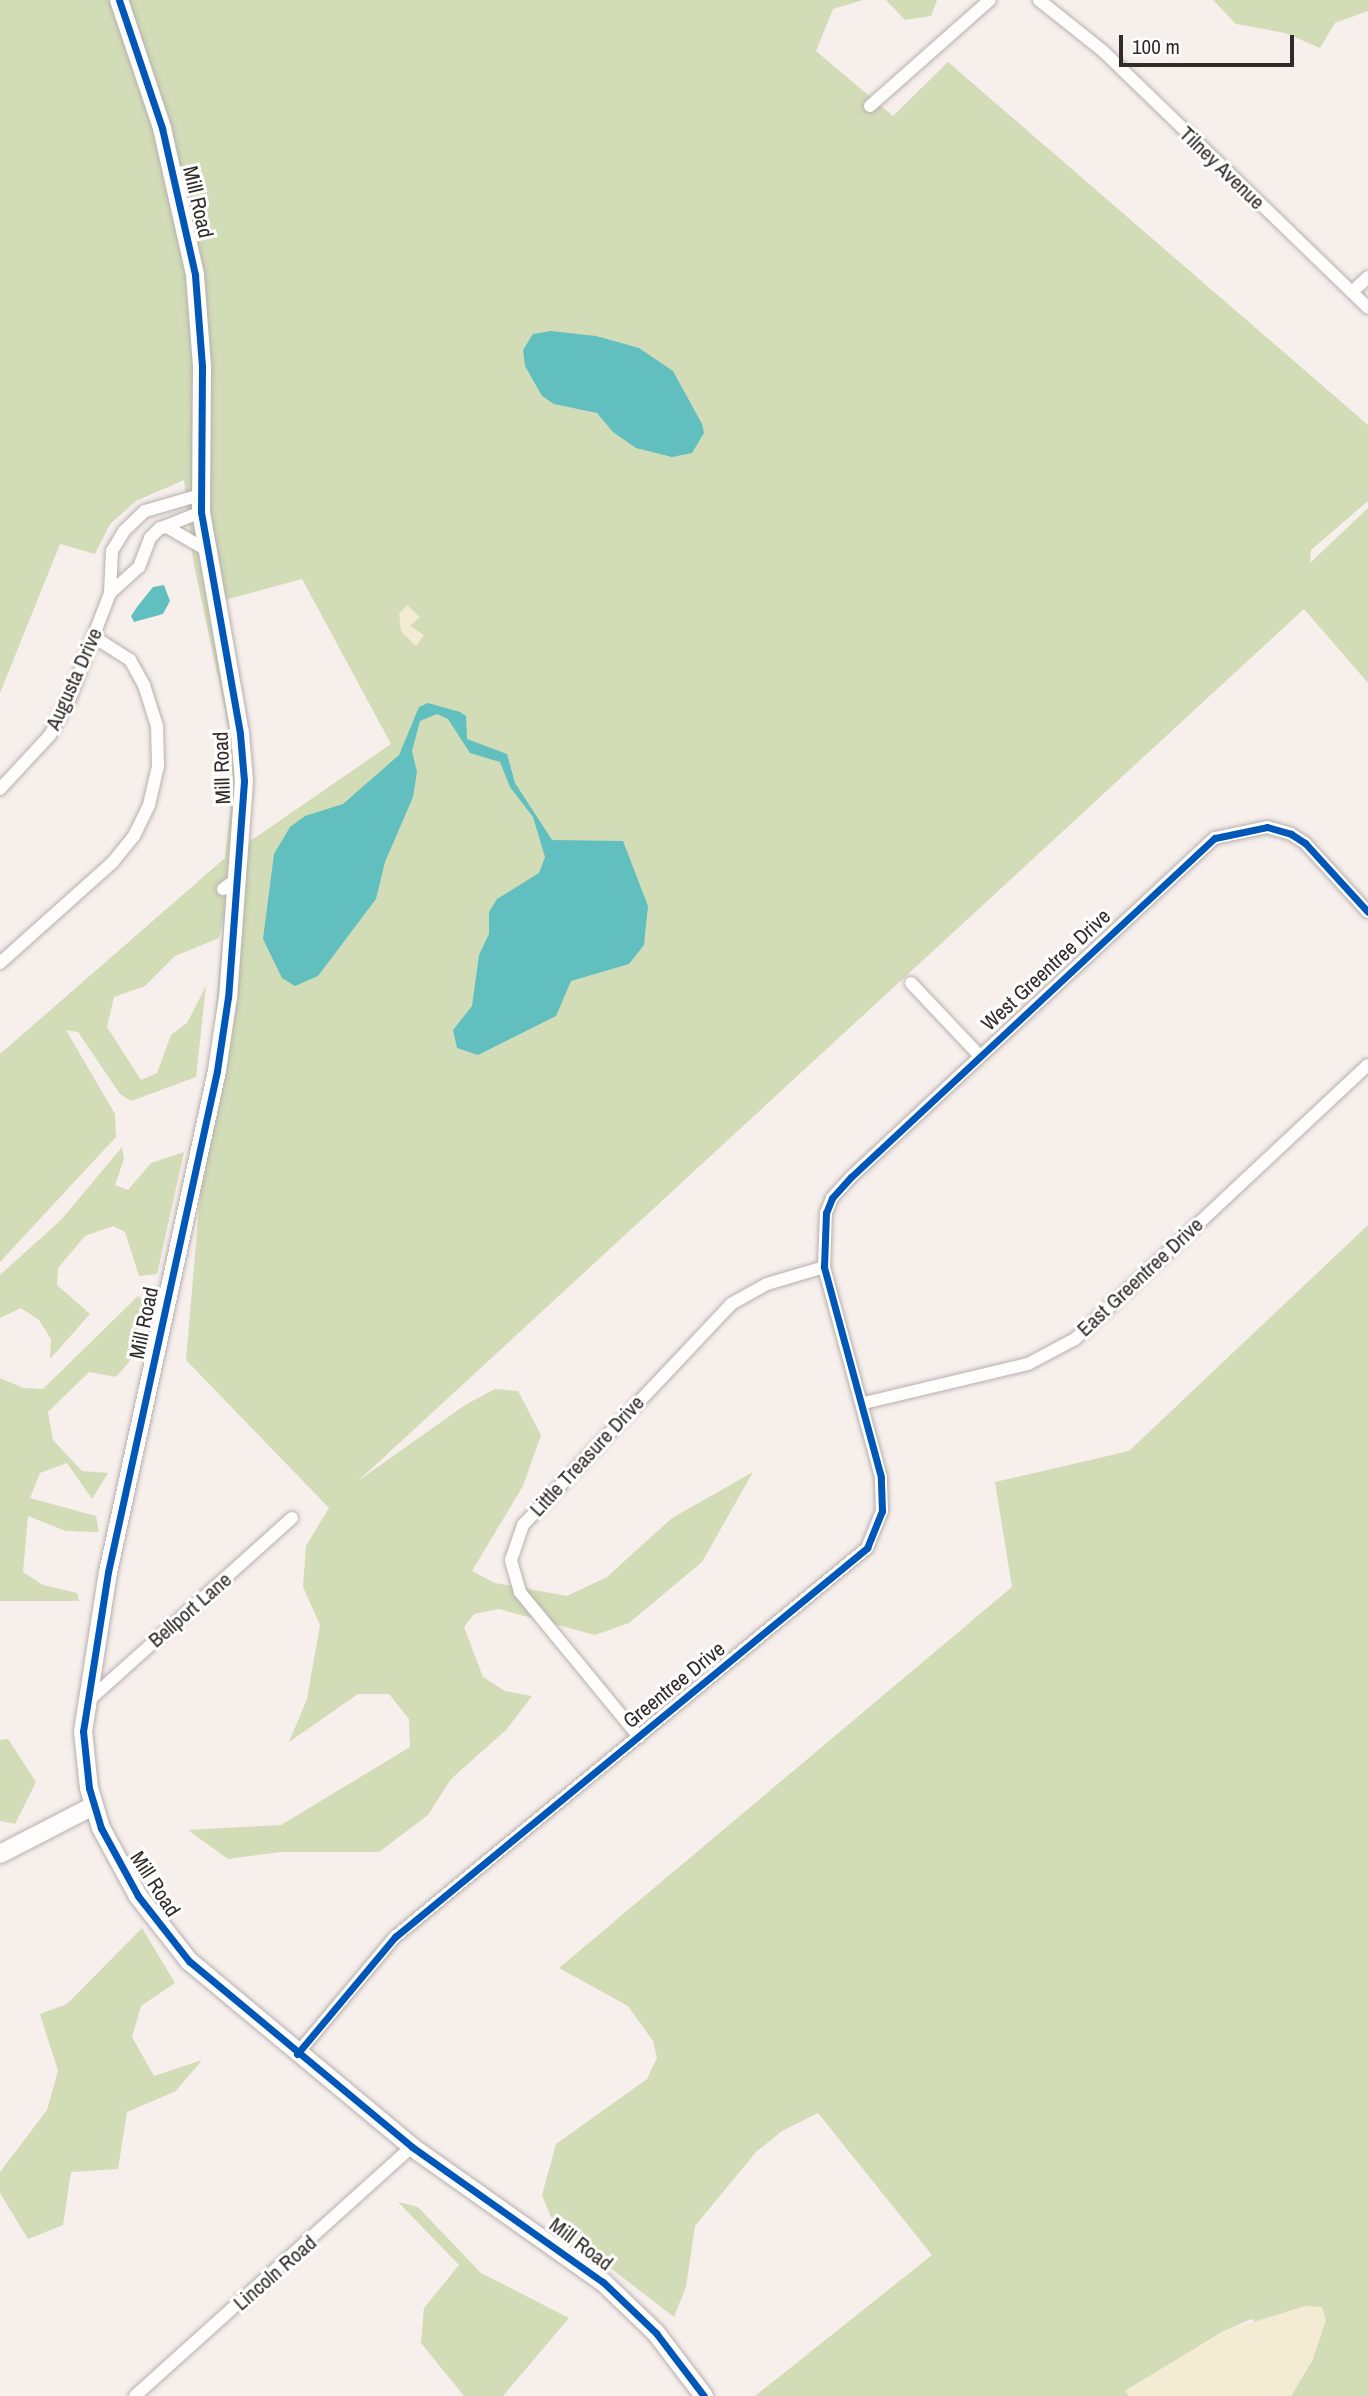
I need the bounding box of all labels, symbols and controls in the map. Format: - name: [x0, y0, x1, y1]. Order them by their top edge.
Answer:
- scale bar: [1123, 21, 1298, 65]
- text: 100 m: [1132, 32, 1180, 61]
- street label: Tilney Avenue: [1174, 121, 1270, 215]
- street label: Mill Road: [178, 164, 218, 240]
- street label: Augusta Drive: [40, 624, 108, 734]
- street label: Mill Road: [208, 731, 236, 805]
- street label: West Greentree Drive: [976, 904, 1116, 1036]
- street label: East Greentree Drive: [1072, 1212, 1208, 1342]
- street label: Mill Road: [124, 1285, 164, 1361]
- street label: Little Treasure Drive: [524, 1390, 650, 1522]
- street label: Bellport Lane: [143, 1567, 237, 1653]
- street label: Greentree Drive: [618, 1636, 730, 1734]
- street label: Mill Road: [125, 1847, 185, 1921]
- street label: Mill Road: [544, 2212, 618, 2276]
- street label: Lincoln Road: [228, 2230, 322, 2316]

